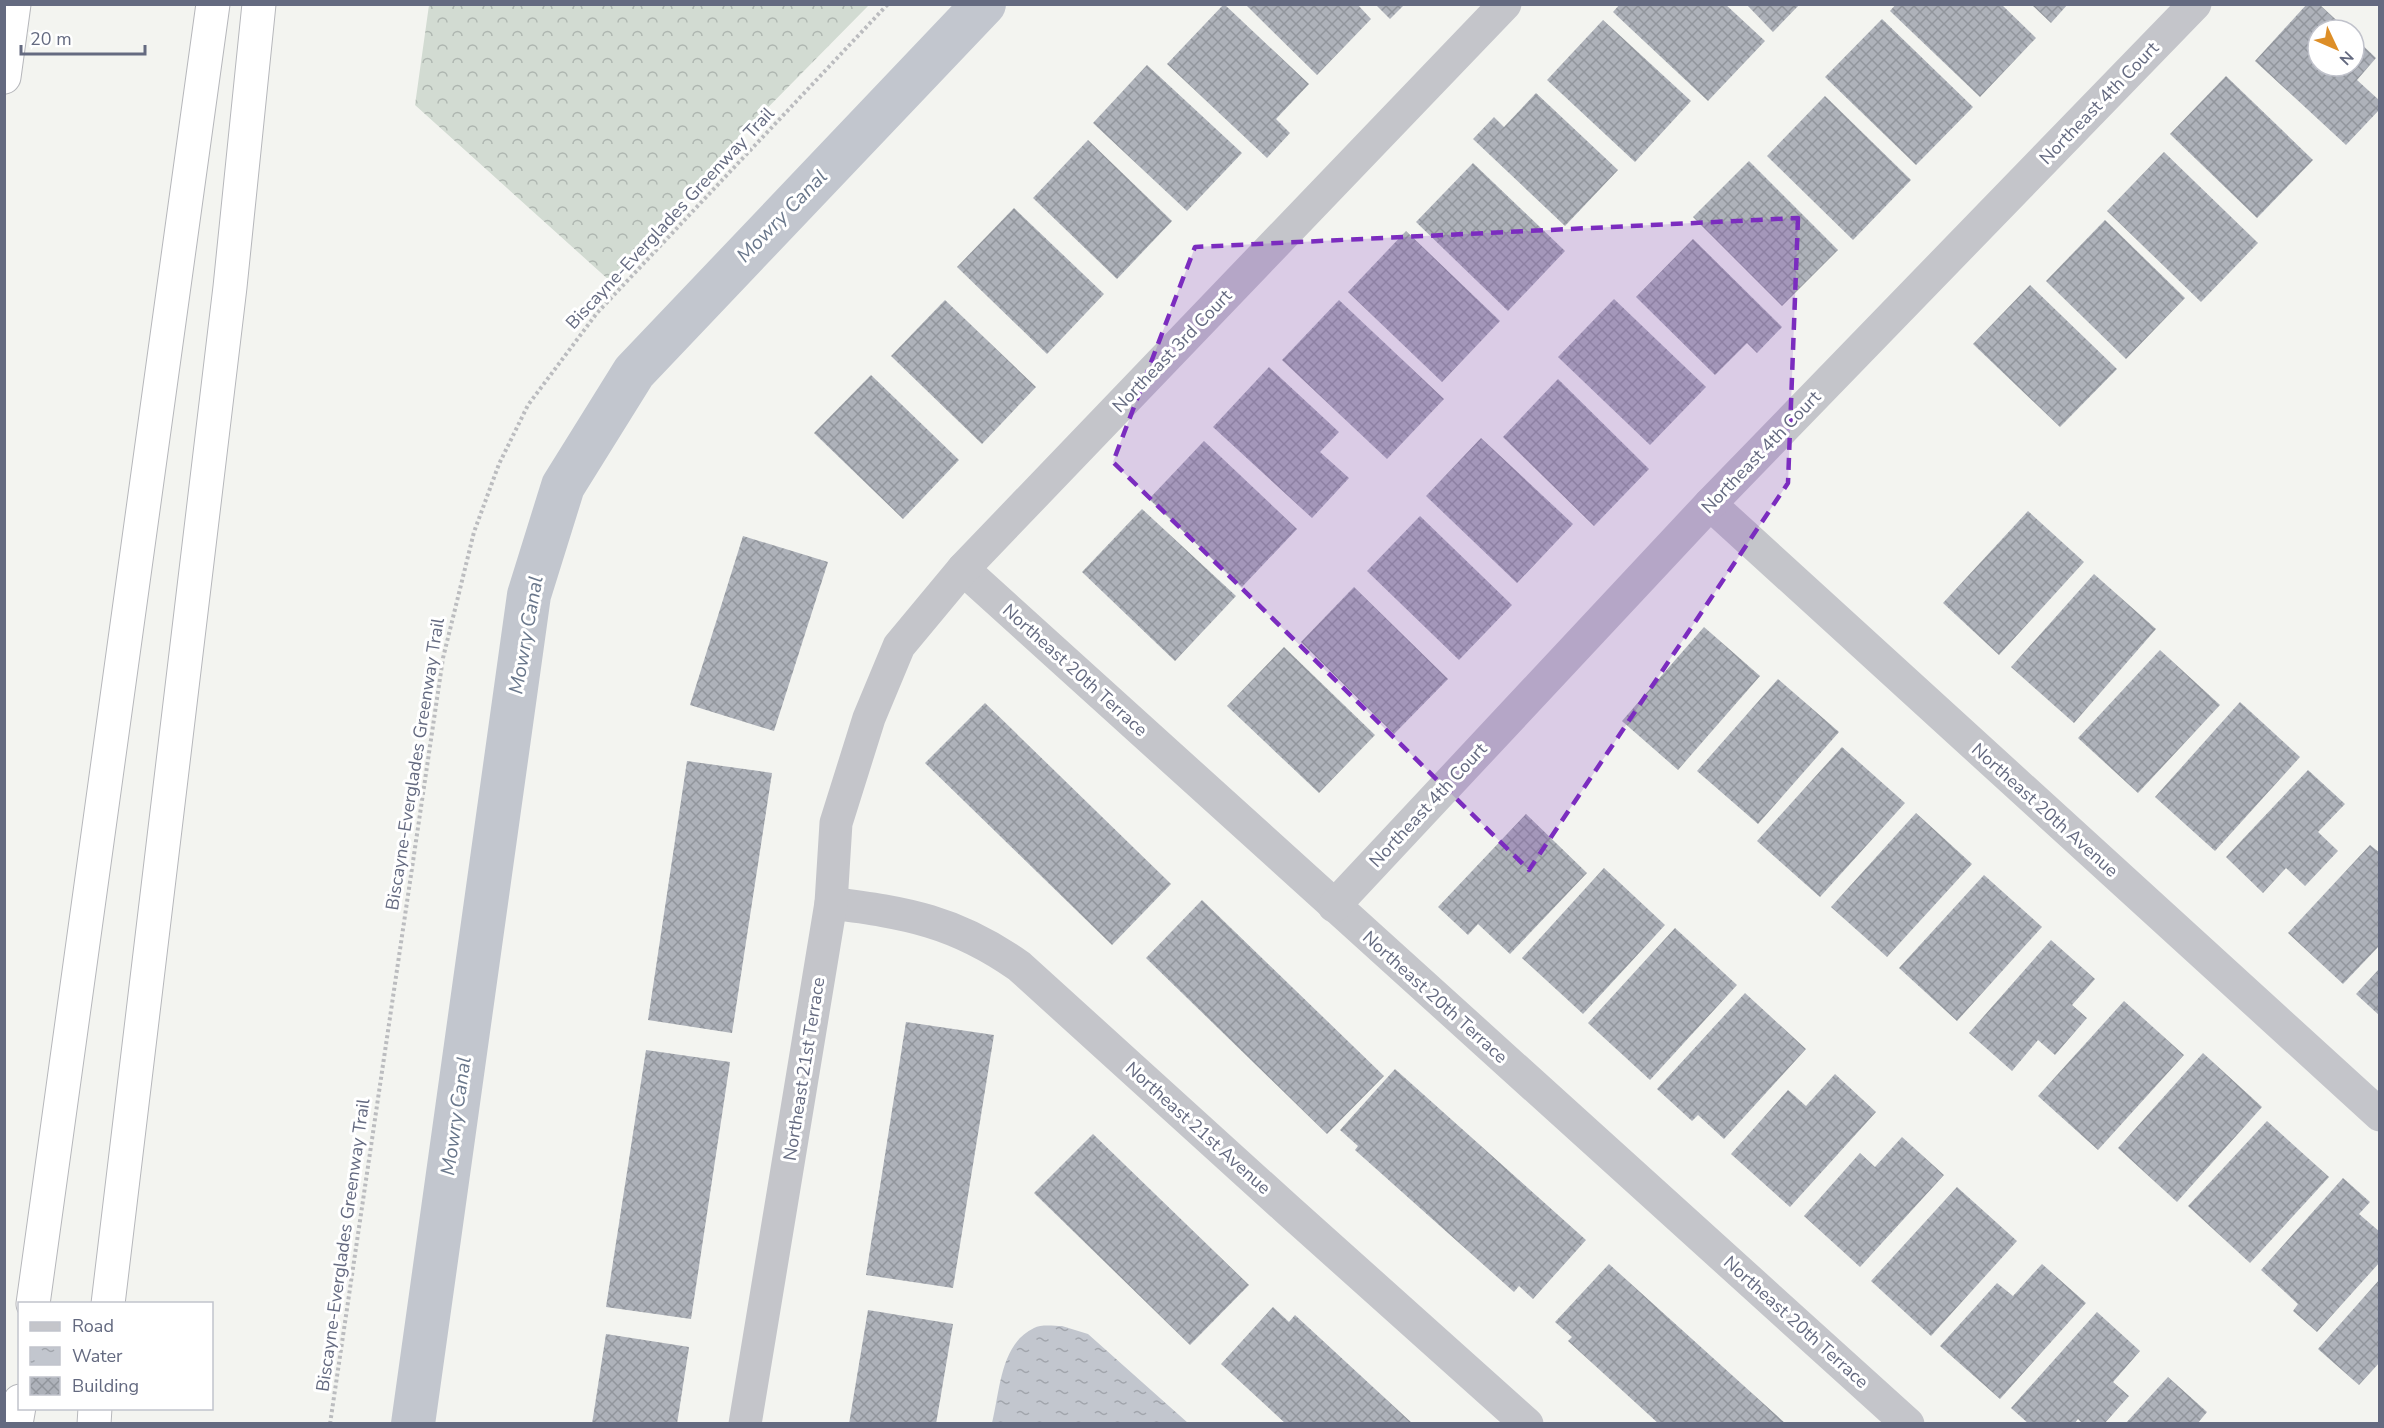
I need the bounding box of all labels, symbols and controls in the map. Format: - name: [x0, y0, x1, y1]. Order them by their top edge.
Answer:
- scale bar: [21, 18, 146, 56]
- north arrow: [2306, 18, 2366, 78]
- text: 20 m: [30, 27, 72, 51]
- street label: Northeast 4th Court: [2034, 36, 2164, 170]
- text: N: [2334, 46, 2358, 70]
- street label: Biscayne-Everglades Greenway Trail: [560, 101, 780, 334]
- water label: Mowry Canal: [731, 164, 833, 268]
- street label: Northeast 3rd Court: [1107, 284, 1238, 418]
- street label: Northeast 4th Court: [1696, 385, 1826, 519]
- water label: Mowry Canal: [502, 574, 550, 696]
- street label: Northeast 20th Terrace: [997, 598, 1153, 742]
- street label: Biscayne-Everglades Greenway Trail: [380, 615, 450, 912]
- street label: Northeast 4th Court: [1364, 737, 1493, 872]
- street label: Northeast 20th Avenue: [1967, 738, 2123, 882]
- street label: Northeast 20th Terrace: [1357, 925, 1513, 1069]
- street label: Northeast 21st Terrace: [778, 975, 830, 1163]
- water label: Mowry Canal: [434, 1055, 478, 1177]
- street label: Northeast 21st Avenue: [1120, 1056, 1276, 1200]
- street label: Biscayne-Everglades Greenway Trail: [311, 1096, 376, 1393]
- street label: Northeast 20th Terrace: [1718, 1250, 1874, 1394]
- legend: [18, 1302, 213, 1410]
- text: Road: [72, 1314, 114, 1338]
- text: Water: [72, 1344, 123, 1368]
- text: Building: [72, 1374, 139, 1398]

